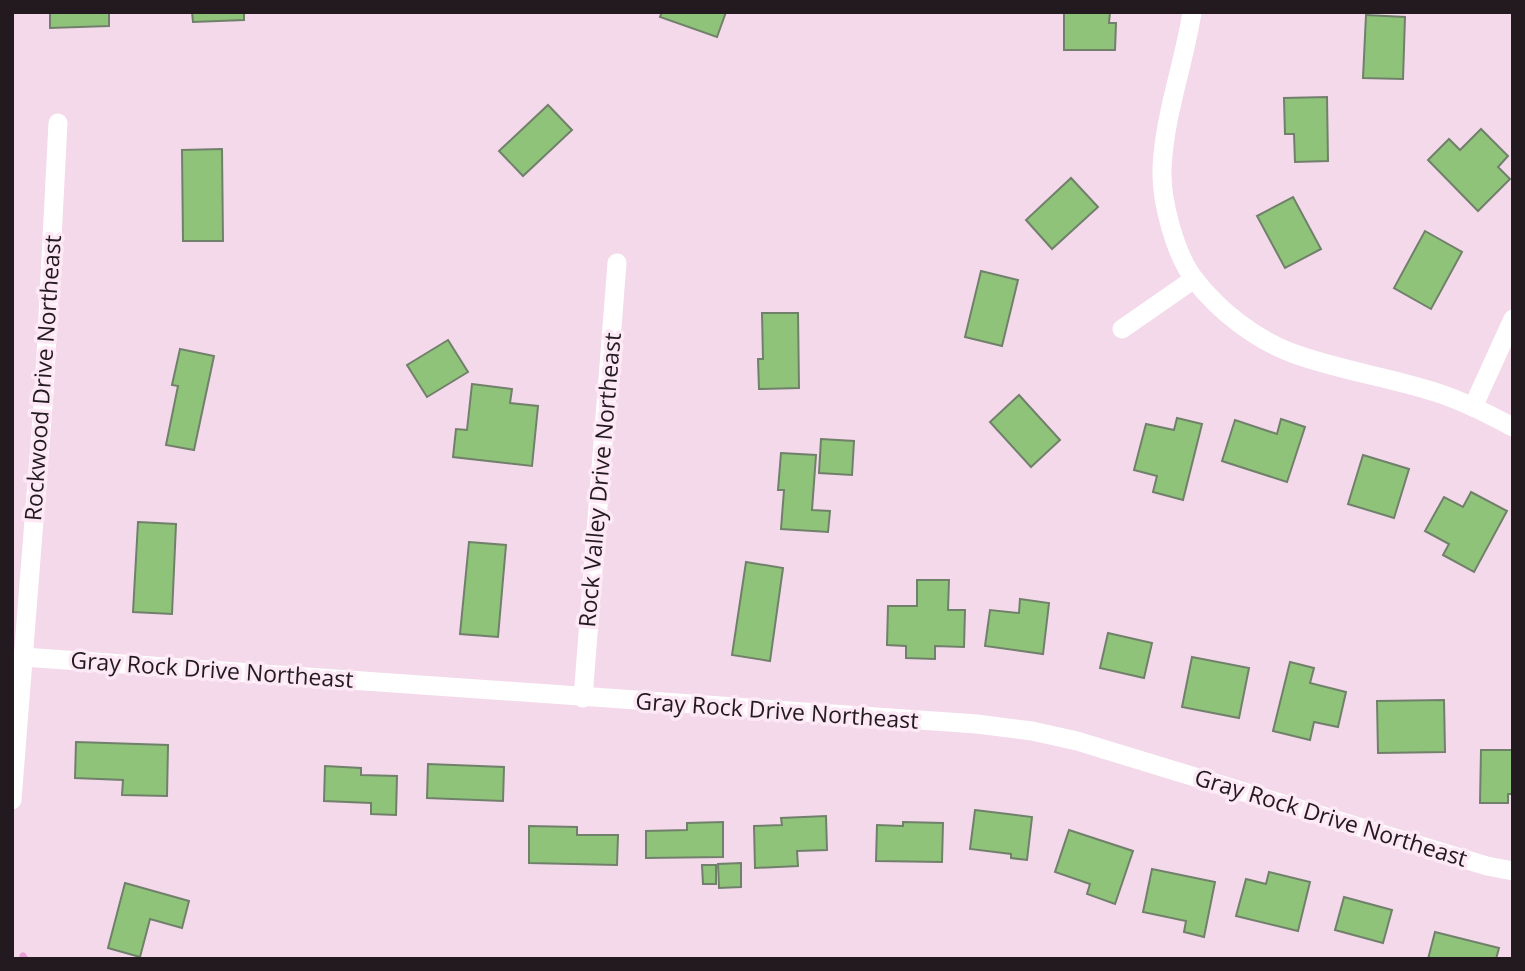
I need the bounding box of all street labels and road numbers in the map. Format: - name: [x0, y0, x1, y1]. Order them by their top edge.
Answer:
- street label: Rockwood Drive Northeast: [16, 234, 68, 522]
- street label: Rock Valley Drive Northeast: [570, 331, 628, 629]
- street label: Gray Rock Drive Northeast: [70, 643, 355, 695]
- street label: Gray Rock Drive Northeast: [635, 684, 920, 736]
- street label: Gray Rock Drive Northeast: [1191, 760, 1472, 874]

